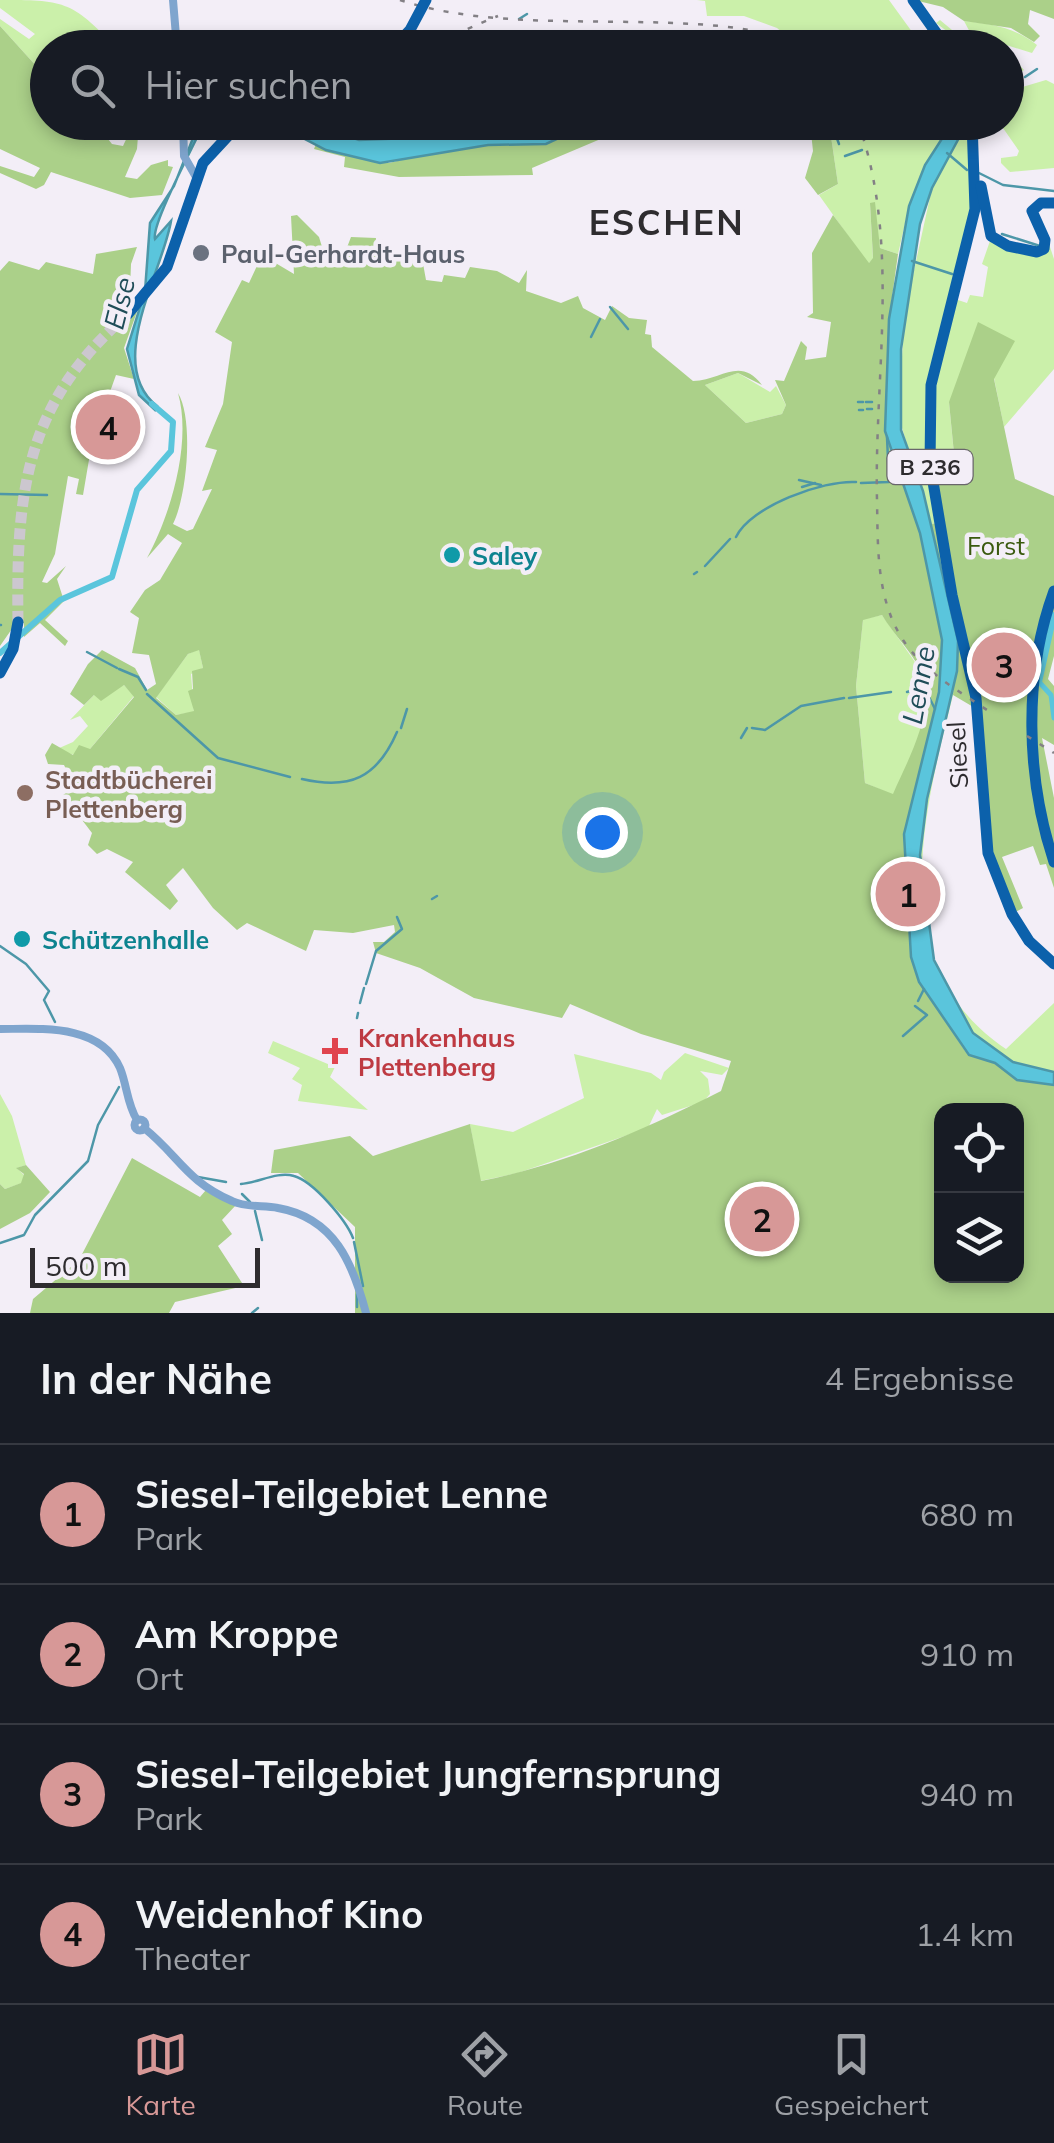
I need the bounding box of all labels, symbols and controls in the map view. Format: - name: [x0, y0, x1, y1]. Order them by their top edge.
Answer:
- search box: [30, 30, 1024, 140]
- icon: search: [65, 58, 120, 113]
- text: Hier suchen: [145, 61, 352, 109]
- district label: ESCHEN: [589, 200, 745, 244]
- place label: Paul-Gerhardt-Haus: [221, 238, 465, 269]
- marker: Paul-Gerhardt-Haus: [190, 242, 212, 264]
- water label: Else: [96, 273, 142, 333]
- pin: 4: [76, 390, 140, 464]
- road number: B 236: [888, 450, 972, 484]
- park label: Forst: [967, 530, 1025, 561]
- place label: Saley: [472, 540, 538, 571]
- marker: Saley: [441, 544, 463, 566]
- pin: 3: [972, 628, 1036, 702]
- water label: Lenne: [894, 643, 942, 727]
- street label: Siesel: [940, 721, 974, 789]
- place label: Stadtbücherei Plettenberg: [45, 764, 213, 824]
- marker: Stadtbücherei Plettenberg: [14, 782, 36, 804]
- your location: [577, 807, 628, 858]
- pin: 1: [876, 856, 940, 932]
- place label: Schützenhalle: [42, 924, 209, 955]
- marker: Schützenhalle: [11, 928, 33, 950]
- place label: Krankenhaus Plettenberg: [358, 1022, 515, 1082]
- marker: Krankenhaus Plettenberg: [322, 1038, 348, 1064]
- map controls: [934, 1103, 1024, 1283]
- button: locate: [934, 1103, 1024, 1193]
- pin: 2: [730, 1182, 794, 1256]
- button: layers: [934, 1193, 1024, 1283]
- scale bar: [30, 1243, 260, 1288]
- text: 500 m: [45, 1248, 127, 1283]
- text: In der Nähe: [40, 1352, 272, 1405]
- text: 4 Ergebnisse: [825, 1358, 1014, 1398]
- text: Siesel-Teilgebiet Lenne: [135, 1470, 548, 1518]
- text: 1: [63, 1494, 82, 1534]
- text: 680 m: [920, 1494, 1014, 1534]
- text: Park: [135, 1518, 202, 1558]
- text: Am Kroppe: [135, 1610, 338, 1658]
- text: 2: [63, 1634, 82, 1674]
- text: 910 m: [920, 1634, 1014, 1674]
- text: Ort: [135, 1658, 183, 1698]
- text: Siesel-Teilgebiet Jungfernsprung: [135, 1750, 721, 1798]
- text: 3: [63, 1774, 82, 1814]
- text: 940 m: [920, 1774, 1014, 1814]
- text: Park: [135, 1798, 202, 1838]
- text: Weidenhof Kino: [135, 1890, 424, 1938]
- text: 4: [63, 1914, 82, 1954]
- text: 1.4 km: [915, 1914, 1014, 1954]
- text: Theater: [135, 1938, 250, 1978]
- tab: Karte: [126, 2027, 196, 2122]
- tab: Route: [447, 2027, 523, 2122]
- tab: Gespeichert: [774, 2027, 928, 2122]

